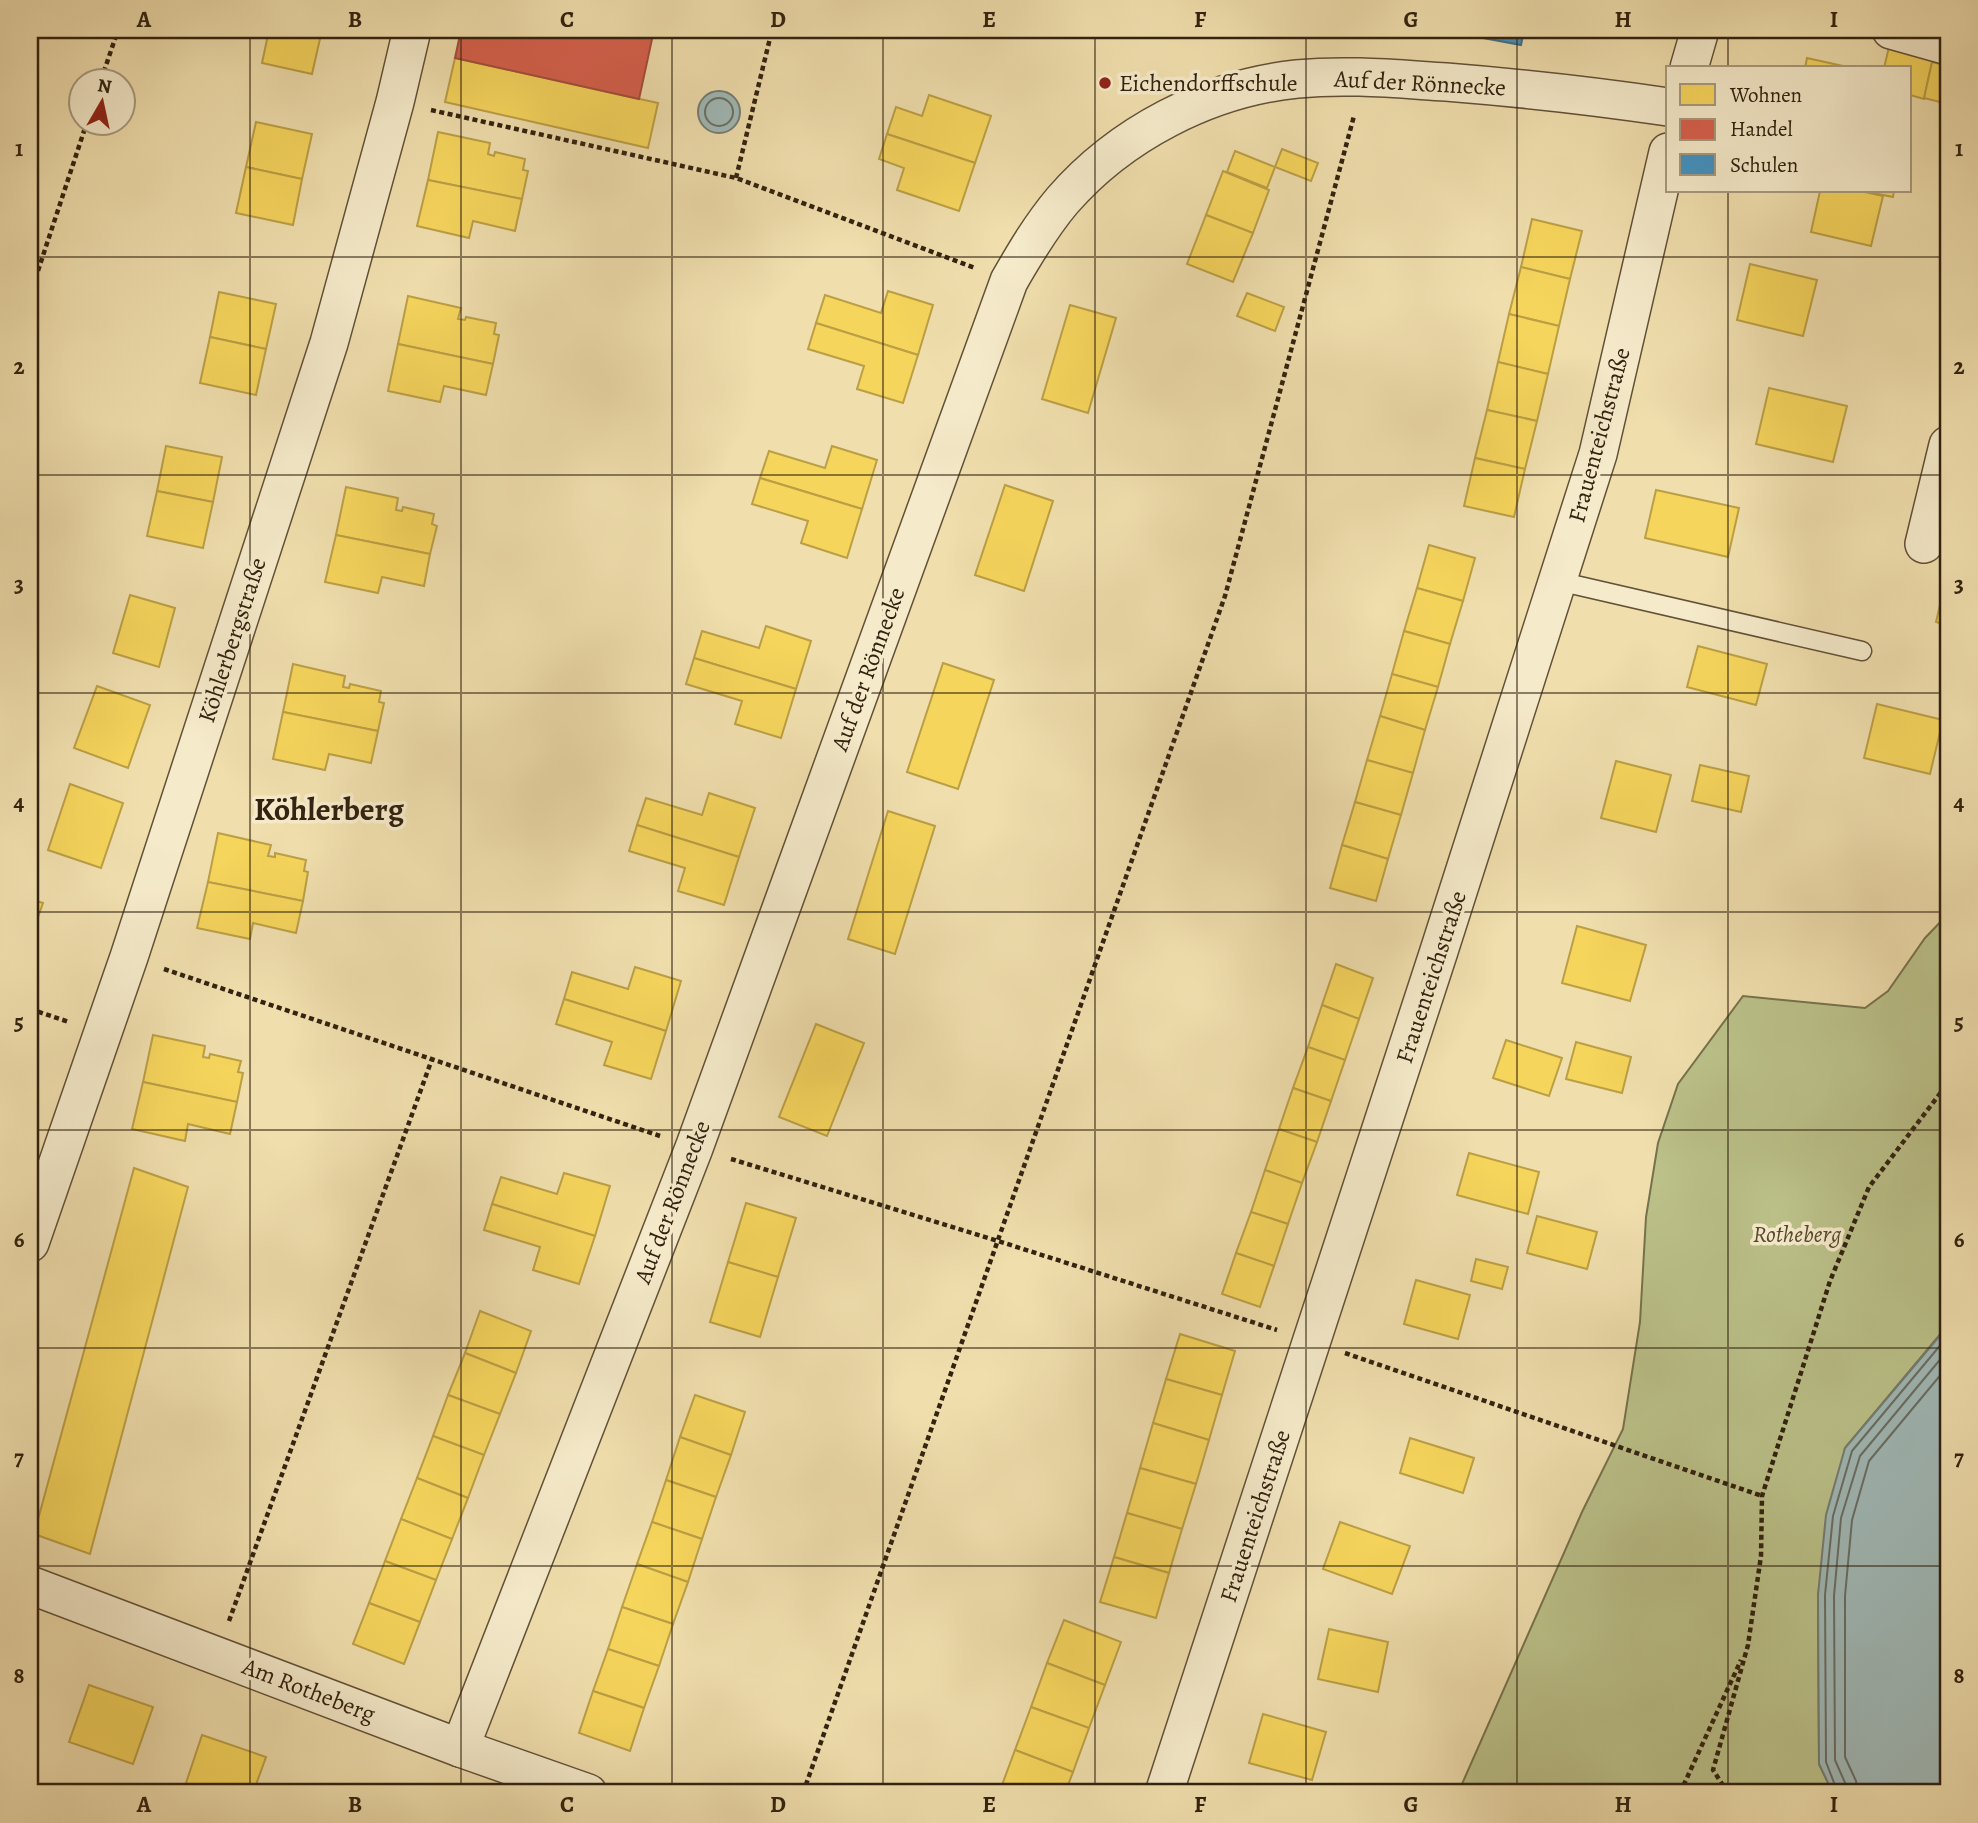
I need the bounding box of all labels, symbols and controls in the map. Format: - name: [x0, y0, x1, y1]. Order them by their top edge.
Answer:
- text: A: [136, 4, 152, 35]
- text: B: [348, 4, 362, 35]
- text: C: [560, 4, 574, 35]
- text: D: [770, 4, 786, 35]
- text: E: [982, 4, 996, 35]
- text: F: [1194, 4, 1207, 35]
- text: G: [1403, 4, 1419, 35]
- text: H: [1614, 4, 1632, 35]
- text: I: [1830, 4, 1838, 35]
- street label: Auf der Rönnecke: [1332, 62, 1507, 103]
- north arrow: [66, 66, 136, 136]
- legend: [1666, 66, 1912, 192]
- place label: Eichendorffschule: [1119, 67, 1298, 99]
- text: N: [96, 72, 114, 100]
- marker: Eichendorffschule: [1097, 75, 1113, 91]
- text: Wohnen: [1729, 81, 1802, 109]
- text: Handel: [1730, 115, 1793, 143]
- text: 1: [15, 133, 23, 164]
- text: 1: [1955, 133, 1963, 164]
- text: Schulen: [1730, 151, 1798, 179]
- street label: Frauenteichstraße: [1560, 344, 1638, 526]
- text: 2: [13, 351, 25, 382]
- text: 2: [1953, 351, 1965, 382]
- street label: Köhlerbergstraße: [190, 553, 274, 727]
- text: 3: [14, 569, 24, 600]
- text: 3: [1954, 569, 1964, 600]
- street label: Auf der Rönnecke: [823, 583, 912, 756]
- text: 4: [14, 787, 25, 818]
- district label: Köhlerberg: [254, 787, 405, 831]
- text: 4: [1954, 787, 1965, 818]
- street label: Frauenteichstraße: [1388, 887, 1474, 1067]
- text: 5: [14, 1006, 24, 1037]
- text: 5: [1954, 1006, 1964, 1037]
- street label: Auf der Rönnecke: [626, 1116, 718, 1289]
- park label: Rotheberg: [1753, 1218, 1842, 1250]
- text: 6: [14, 1224, 25, 1255]
- text: 6: [1954, 1224, 1965, 1255]
- street label: Frauenteichstraße: [1212, 1426, 1298, 1606]
- text: 7: [14, 1442, 24, 1473]
- text: 7: [1954, 1442, 1964, 1473]
- street label: Am Rotheberg: [237, 1650, 380, 1730]
- text: 8: [13, 1660, 25, 1691]
- text: 8: [1953, 1660, 1965, 1691]
- text: A: [136, 1789, 152, 1820]
- text: B: [348, 1789, 362, 1820]
- text: C: [560, 1789, 574, 1820]
- text: D: [770, 1789, 786, 1820]
- text: E: [982, 1789, 996, 1820]
- text: F: [1194, 1789, 1207, 1820]
- text: G: [1403, 1789, 1419, 1820]
- text: H: [1614, 1789, 1632, 1820]
- text: I: [1830, 1789, 1838, 1820]

